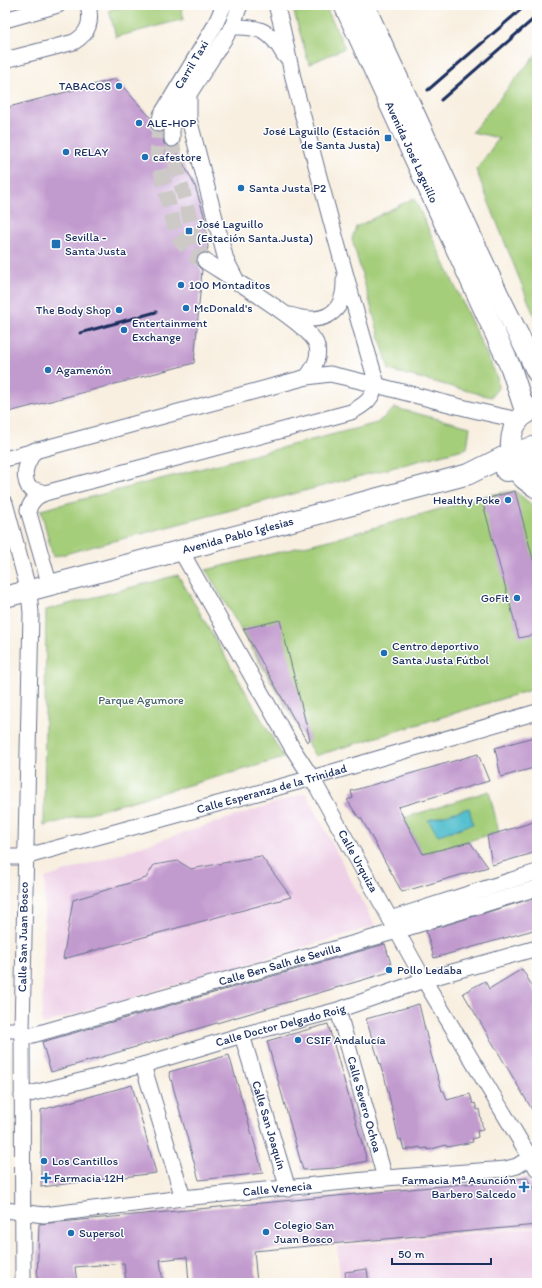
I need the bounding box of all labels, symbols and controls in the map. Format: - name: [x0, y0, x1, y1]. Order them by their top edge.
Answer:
- street label: Carril Taxi: [171, 38, 211, 92]
- place label: TABACOS: [59, 79, 111, 93]
- marker: TABACOS: [114, 81, 124, 91]
- street label: Avenida José Laguillo: [382, 99, 441, 205]
- place label: ALE-HOP: [147, 116, 196, 130]
- marker: ALE-HOP: [134, 118, 144, 128]
- place label: José Laguillo (Estación de Santa Justa): [263, 124, 381, 152]
- marker: José Laguillo (Estación de Santa Justa): [383, 133, 393, 143]
- place label: RELAY: [74, 145, 109, 159]
- marker: RELAY: [61, 147, 71, 157]
- place label: cafestore: [153, 150, 202, 164]
- marker: cafestore: [140, 152, 150, 162]
- place label: Santa Justa P2: [249, 181, 327, 195]
- marker: Santa Justa P2: [236, 183, 246, 193]
- place label: José Laguillo (Estación Santa.Justa): [197, 217, 313, 245]
- marker: José Laguillo (Estación Santa.Justa): [184, 226, 194, 236]
- place label: Sevilla - Santa Justa: [65, 230, 127, 258]
- marker: Sevilla - Santa Justa: [50, 238, 62, 250]
- place label: 100 Montaditos: [189, 278, 270, 292]
- marker: 100 Montaditos: [176, 280, 186, 290]
- place label: McDonald's: [194, 301, 253, 315]
- place label: The Body Shop: [36, 303, 111, 317]
- marker: McDonald's: [181, 303, 191, 313]
- marker: The Body Shop: [114, 305, 124, 315]
- place label: Entertainment Exchange: [132, 316, 208, 344]
- marker: Entertainment Exchange: [119, 325, 129, 335]
- place label: Agamenón: [56, 363, 111, 377]
- marker: Agamenón: [43, 365, 53, 375]
- place label: Healthy Poke: [433, 493, 500, 507]
- marker: Healthy Poke: [503, 495, 513, 505]
- street label: Avenida Pablo Iglesias: [181, 514, 295, 557]
- place label: GoFit: [481, 591, 509, 605]
- marker: GoFit: [512, 593, 522, 603]
- place label: Centro deportivo Santa Justa Fútbol: [392, 639, 490, 667]
- marker: Centro deportivo Santa Justa Fútbol: [379, 648, 389, 658]
- park label: Parque Agumore: [98, 693, 184, 707]
- street label: Calle Esperanza de la Trinidad: [195, 761, 349, 816]
- street label: Calle Urquiza: [335, 827, 381, 895]
- street label: Calle San Juan Bosco: [15, 882, 31, 992]
- street label: Calle Ben Salh de Sevilla: [217, 940, 342, 989]
- place label: Pollo Ledaba: [397, 963, 462, 977]
- marker: Pollo Ledaba: [384, 965, 394, 975]
- street label: Calle Doctor Delgado Roig: [214, 1001, 348, 1050]
- place label: CSIF Andalucía: [306, 1033, 387, 1047]
- marker: CSIF Andalucía: [293, 1035, 303, 1045]
- street label: Calle Severo Ochoa: [344, 1055, 385, 1155]
- street label: Calle San Joaquín: [249, 1079, 289, 1172]
- place label: Los Cantillos: [52, 1154, 118, 1168]
- marker: Los Cantillos: [39, 1156, 49, 1166]
- place label: Farmacia 12H: [54, 1171, 124, 1185]
- marker: Farmacia 12H: [41, 1173, 51, 1183]
- place label: Farmacia Mª Asunción Barbero Salcedo: [402, 1173, 516, 1201]
- street label: Calle Venecia: [242, 1178, 313, 1199]
- marker: Farmacia Mª Asunción Barbero Salcedo: [519, 1182, 529, 1192]
- place label: Colegio San Juan Bosco: [274, 1218, 335, 1246]
- place label: Supersol: [79, 1226, 124, 1240]
- marker: Colegio San Juan Bosco: [261, 1227, 271, 1237]
- marker: Supersol: [66, 1228, 76, 1238]
- scale bar: [392, 1240, 491, 1266]
- text: 50 m: [398, 1247, 424, 1261]

